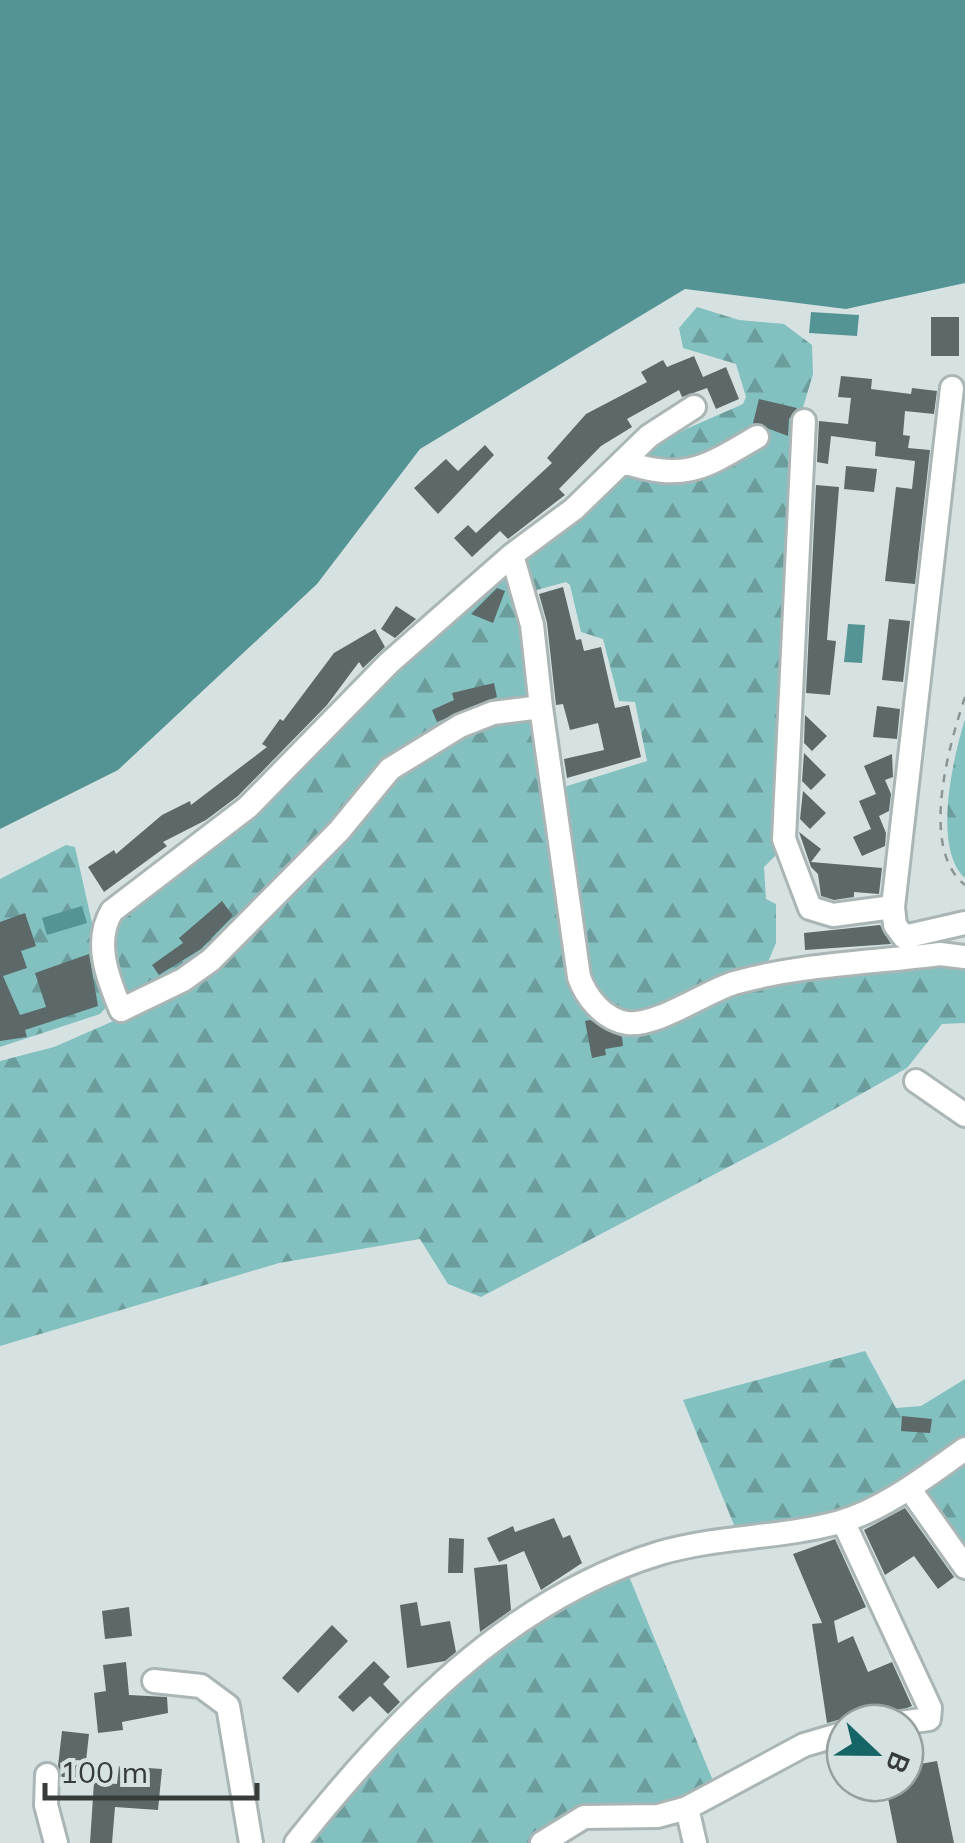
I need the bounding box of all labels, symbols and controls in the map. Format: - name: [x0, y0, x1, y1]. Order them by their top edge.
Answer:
- north arrow: [825, 1703, 925, 1803]
- scale bar: [45, 1738, 258, 1800]
- text: B: [879, 1747, 918, 1778]
- text: 100 m: [60, 1753, 148, 1791]

